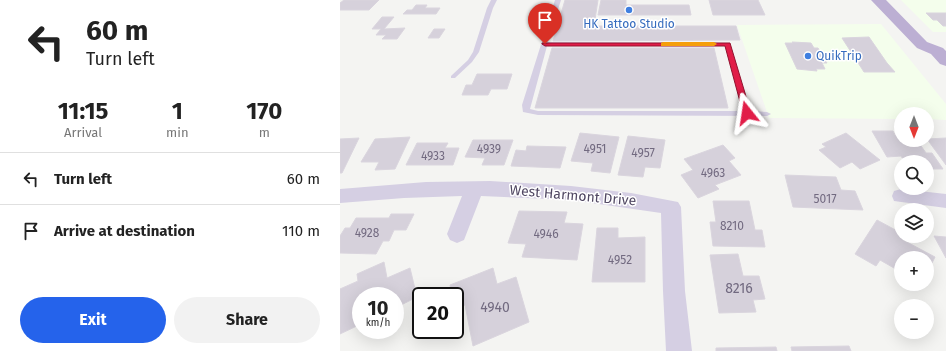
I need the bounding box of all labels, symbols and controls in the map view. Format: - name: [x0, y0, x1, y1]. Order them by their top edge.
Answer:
- pin: [528, 3, 562, 44]
- marker: HK Tattoo Studio: [624, 5, 634, 15]
- icon: arrive: [534, 9, 556, 31]
- text: 60 m: [86, 14, 148, 47]
- icon: left: [20, 16, 72, 68]
- place label: HK Tattoo Studio: [583, 17, 675, 31]
- text: Turn left: [86, 48, 155, 70]
- place label: QuikTrip: [816, 49, 862, 63]
- marker: QuikTrip: [803, 51, 813, 61]
- position arrow: [726, 92, 768, 134]
- text: 11:15: [58, 97, 108, 125]
- text: 1: [172, 97, 183, 125]
- text: 170: [246, 97, 282, 125]
- north arrow: [894, 107, 934, 147]
- map controls: [894, 107, 934, 339]
- text: Arrival: [64, 125, 102, 140]
- text: min: [166, 125, 189, 140]
- text: m: [259, 125, 270, 140]
- house number: 4939: [477, 142, 501, 156]
- house number: 4951: [583, 142, 607, 156]
- house number: 4957: [631, 146, 655, 160]
- house number: 4933: [421, 149, 445, 163]
- button: search: [894, 155, 934, 195]
- house number: 4963: [701, 166, 725, 180]
- icon: left: [20, 168, 42, 190]
- text: Turn left: [54, 170, 112, 188]
- text: 60 m: [287, 170, 320, 188]
- street label: West Harmont Drive: [509, 182, 637, 209]
- house number: 5017: [814, 192, 836, 206]
- button: layers: [894, 203, 934, 243]
- house number: 8210: [720, 219, 744, 233]
- icon: arrive: [20, 220, 42, 242]
- text: Arrive at destination: [54, 222, 195, 240]
- text: 110 m: [282, 222, 320, 240]
- house number: 4928: [355, 226, 380, 240]
- house number: 4946: [533, 227, 559, 241]
- button: +: [894, 251, 934, 291]
- house number: 4952: [608, 253, 632, 267]
- house number: 8216: [725, 280, 753, 297]
- speed limit sign: 20: [412, 287, 464, 339]
- text: 10: [368, 296, 388, 320]
- button: Exit: [20, 297, 166, 343]
- button: Share: [174, 297, 320, 343]
- house number: 4940: [480, 299, 510, 316]
- button: −: [894, 299, 934, 339]
- text: km/h: [366, 317, 390, 329]

